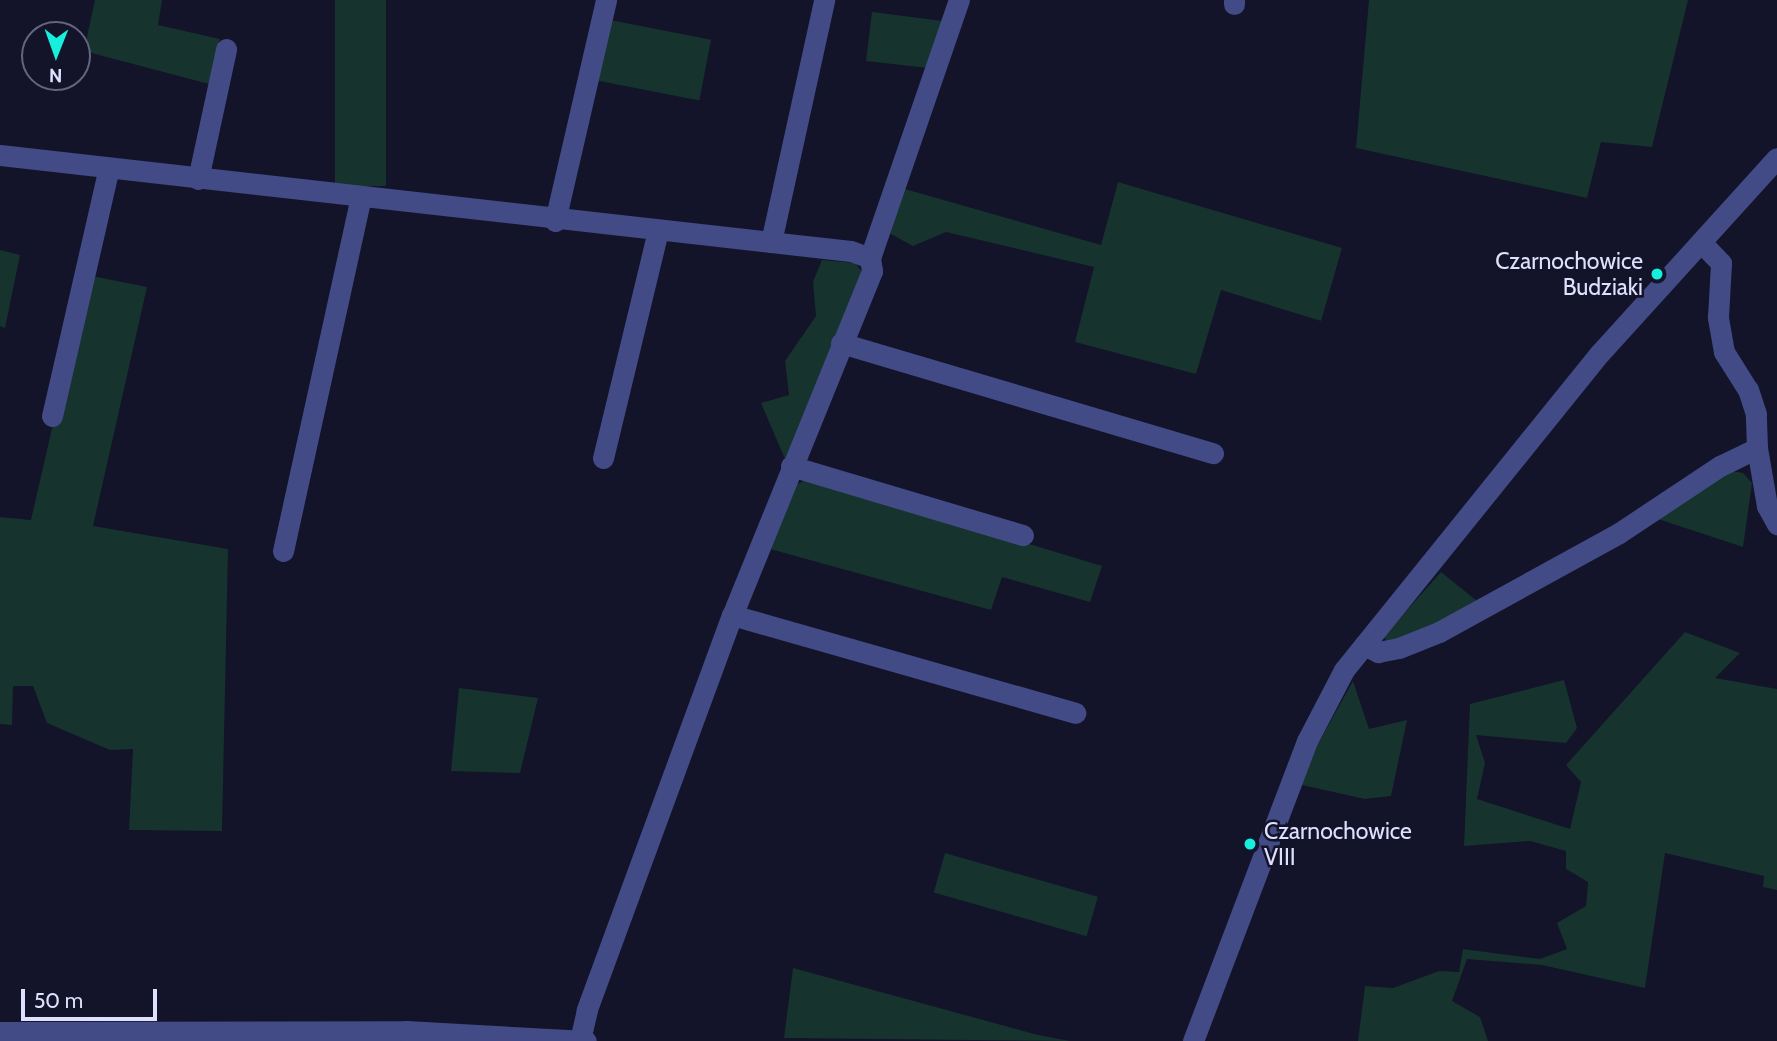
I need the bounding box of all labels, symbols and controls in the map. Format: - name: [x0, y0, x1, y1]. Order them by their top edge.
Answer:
- north arrow: [21, 21, 91, 91]
- text: N: [49, 64, 63, 87]
- place label: Czarnochowice Budziaki: [1495, 247, 1643, 301]
- marker: Czarnochowice Budziaki: [1649, 266, 1665, 282]
- place label: Czarnochowice VIII: [1264, 817, 1412, 871]
- marker: Czarnochowice VIII: [1242, 836, 1258, 852]
- scale bar: [24, 974, 161, 1018]
- text: 50 m: [34, 988, 83, 1013]

